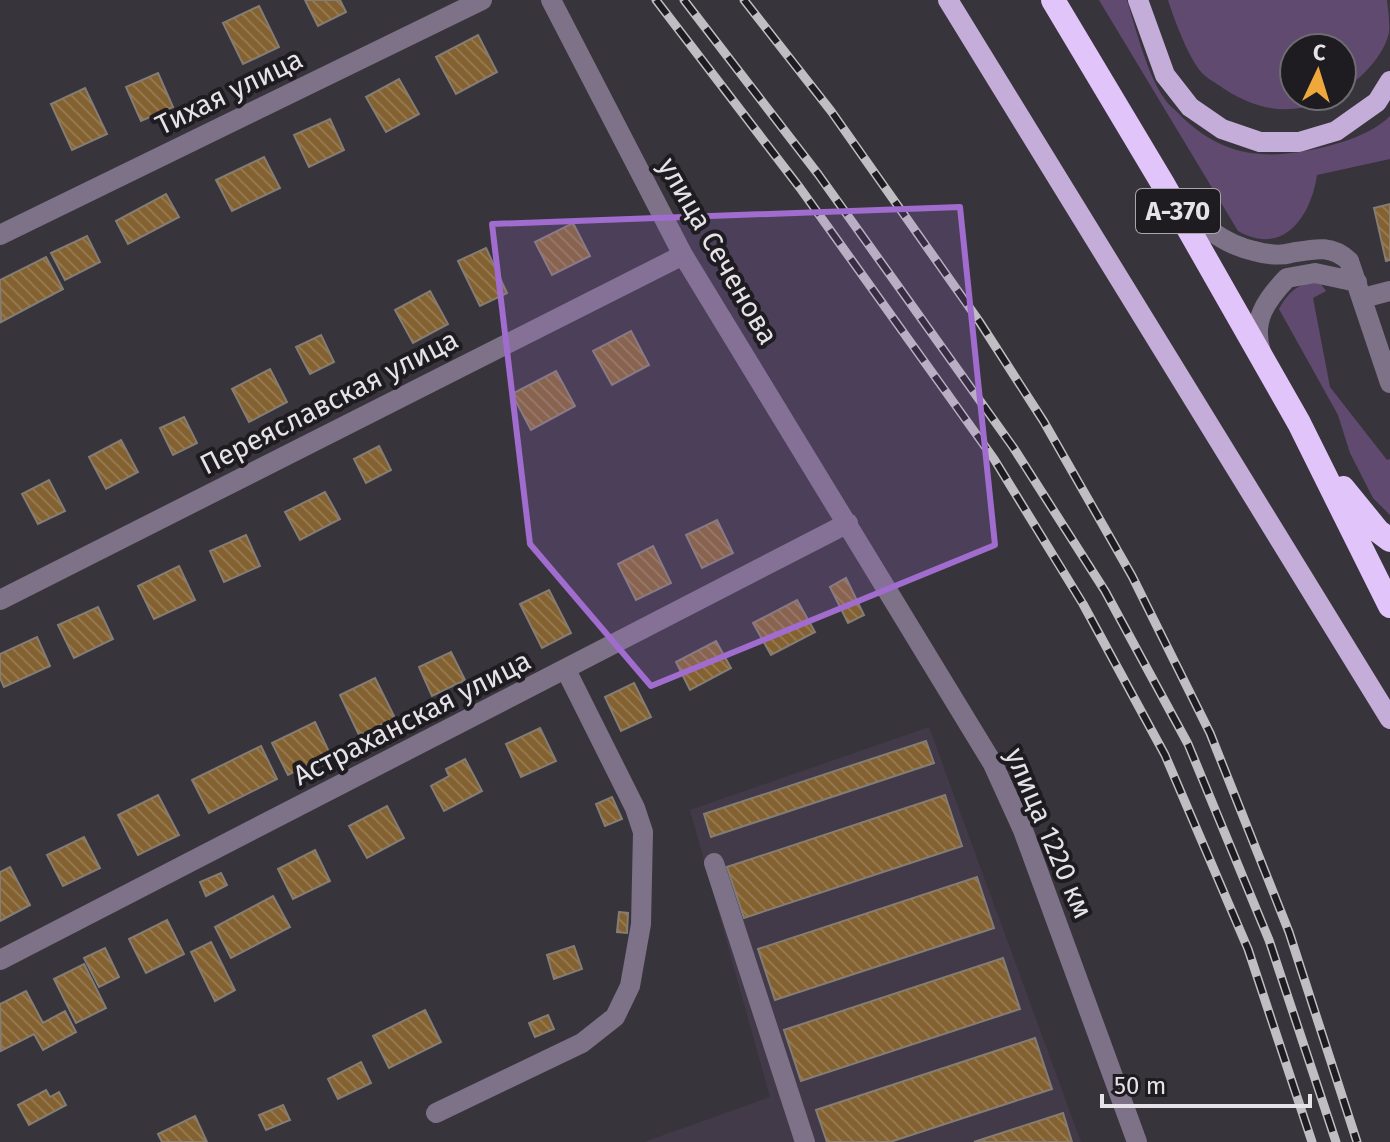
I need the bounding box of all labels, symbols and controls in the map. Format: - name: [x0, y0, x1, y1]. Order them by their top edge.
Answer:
- north arrow: [1278, 32, 1358, 112]
- text: С: [1312, 39, 1327, 66]
- street label: Тихая улица: [150, 42, 308, 142]
- street label: улица Сеченова: [651, 152, 785, 350]
- road number: А-370: [1136, 189, 1220, 233]
- street label: Переяславская улица: [194, 323, 464, 481]
- street label: Астраханская улица: [288, 644, 536, 792]
- street label: улица 1220 км: [998, 743, 1100, 923]
- scale bar: [1102, 1058, 1310, 1108]
- text: 50 m: [1114, 1072, 1166, 1100]

